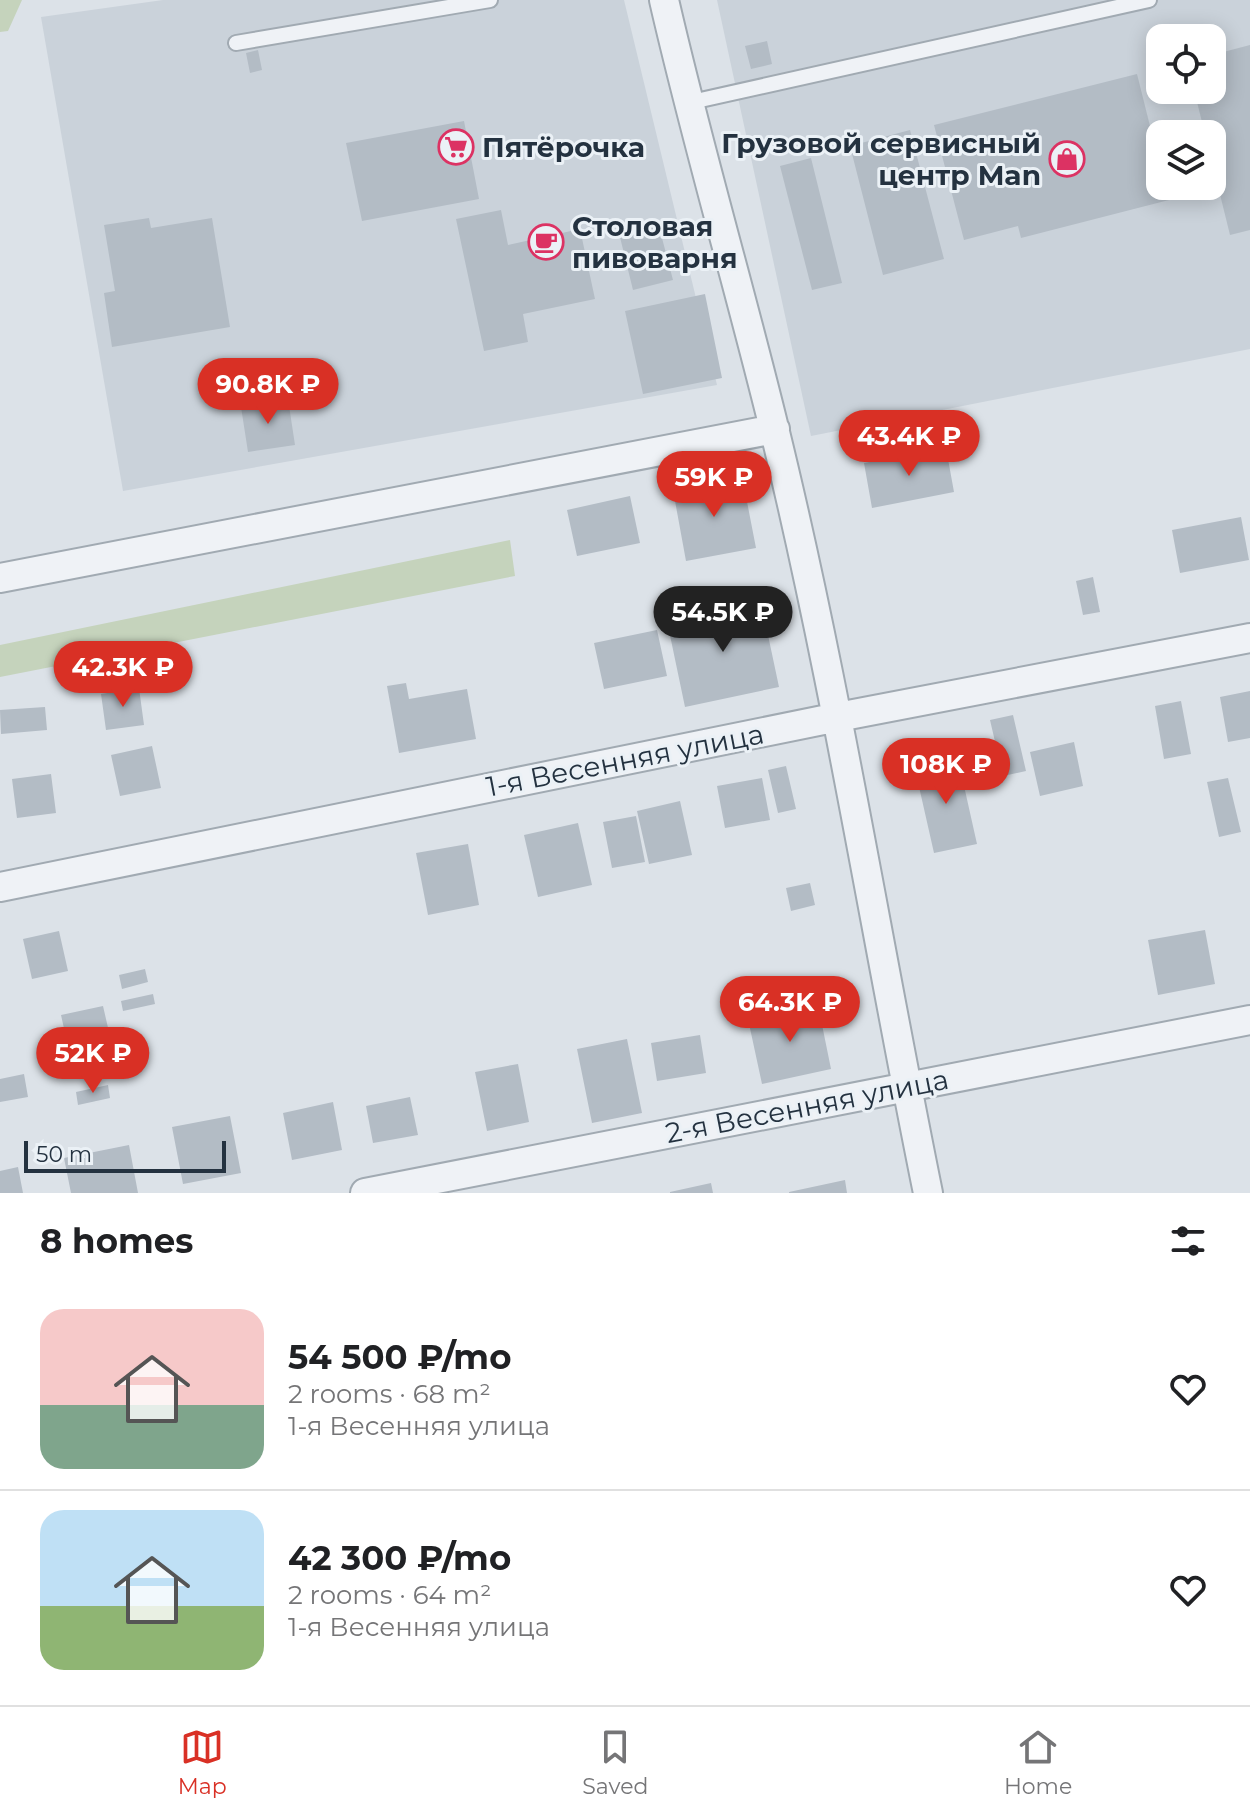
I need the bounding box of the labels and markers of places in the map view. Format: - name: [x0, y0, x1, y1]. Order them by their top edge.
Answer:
- place label: Грузовой сервисный центр Man: [721, 126, 1041, 192]
- supermarket icon: Пятёрочка: [437, 128, 475, 166]
- place label: Пятёрочка: [482, 130, 645, 164]
- shop icon: Грузовой сервисный центр Man: [1048, 140, 1086, 178]
- place label: Столовая пивоварня: [572, 209, 738, 275]
- cafe icon: Столовая пивоварня: [527, 223, 565, 261]
- pin: 90.8K ₽: [194, 358, 342, 426]
- pin: 43.4K ₽: [835, 410, 983, 478]
- pin: 59K ₽: [658, 451, 770, 519]
- pin: 54.5K ₽: [649, 586, 797, 654]
- pin: 42.3K ₽: [49, 641, 197, 709]
- pin: 108K ₽: [881, 738, 1011, 806]
- pin: 64.3K ₽: [716, 976, 864, 1044]
- pin: 52K ₽: [37, 1027, 149, 1095]

